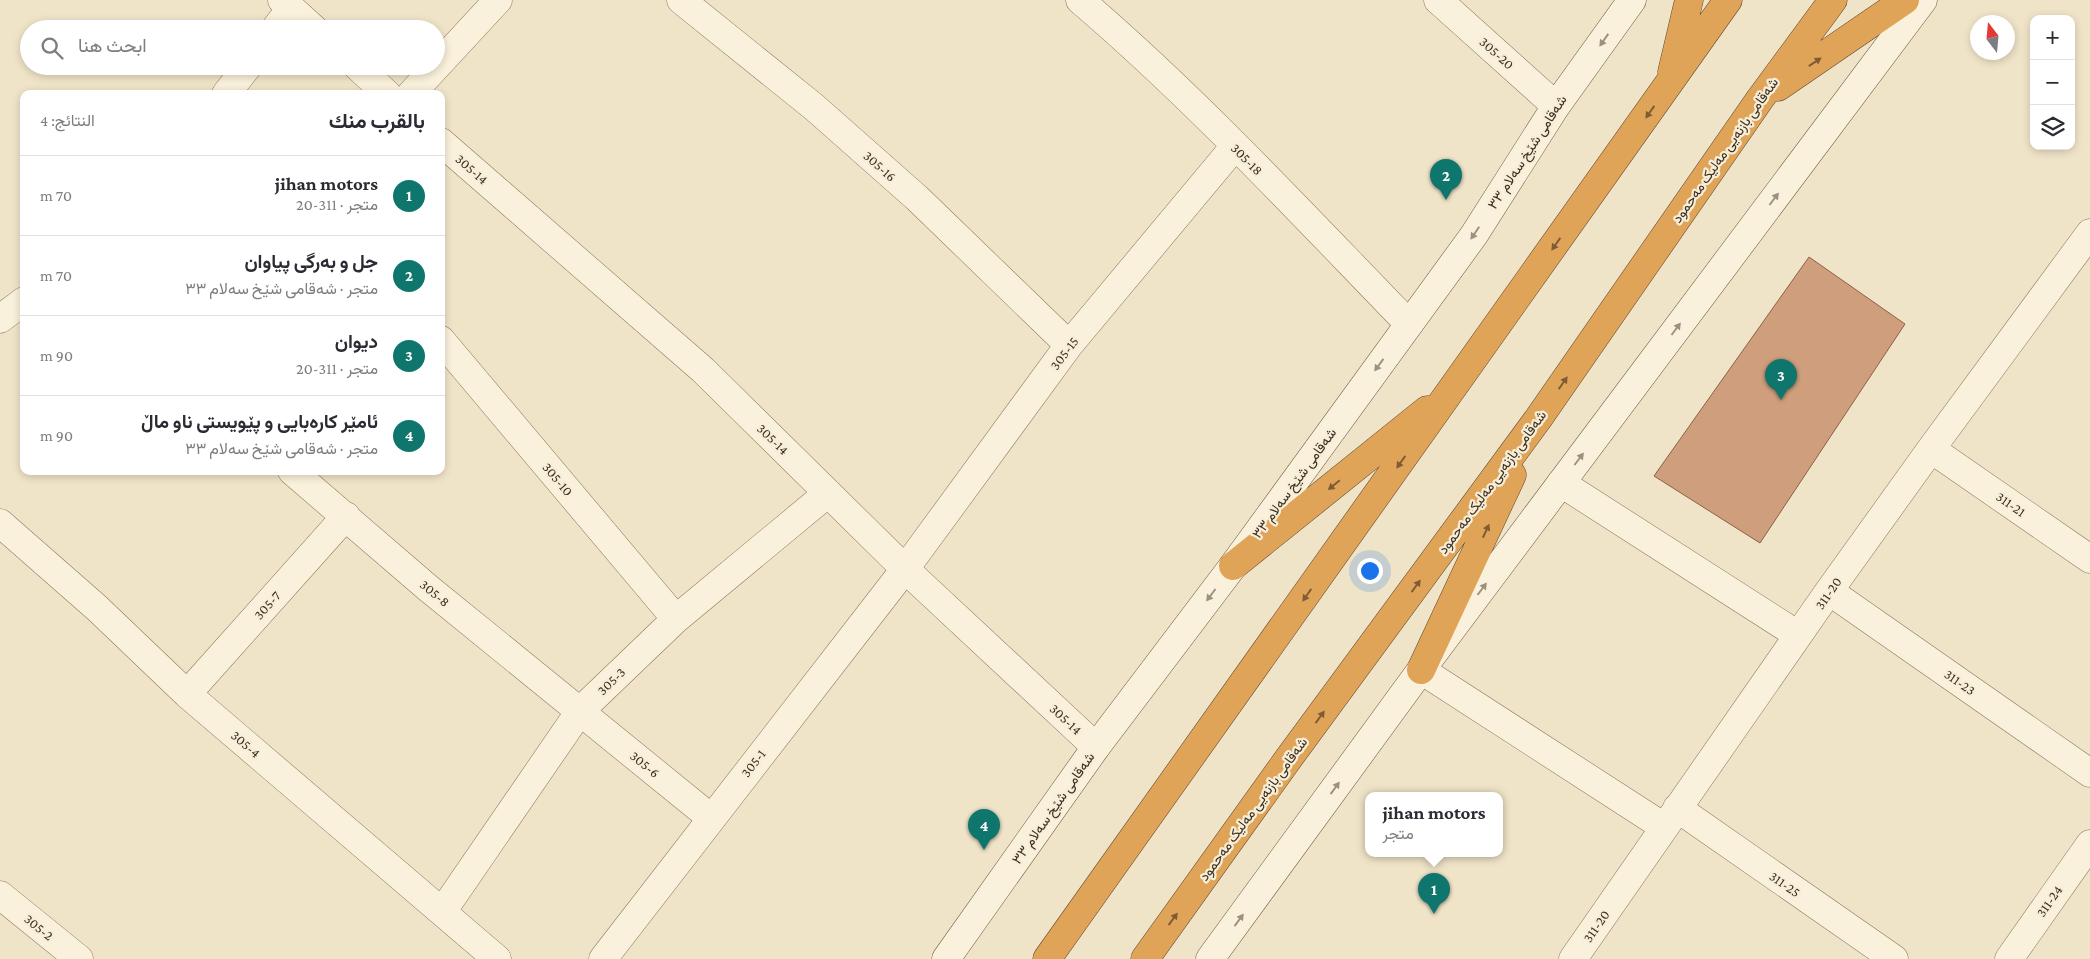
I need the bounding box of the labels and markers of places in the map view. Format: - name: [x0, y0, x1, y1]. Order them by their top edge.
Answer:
- pin: 2: [1430, 159, 1462, 200]
- pin: 3: [1765, 359, 1797, 400]
- pin: 4: [968, 809, 1000, 850]
- pin: 1: [1418, 873, 1450, 914]

